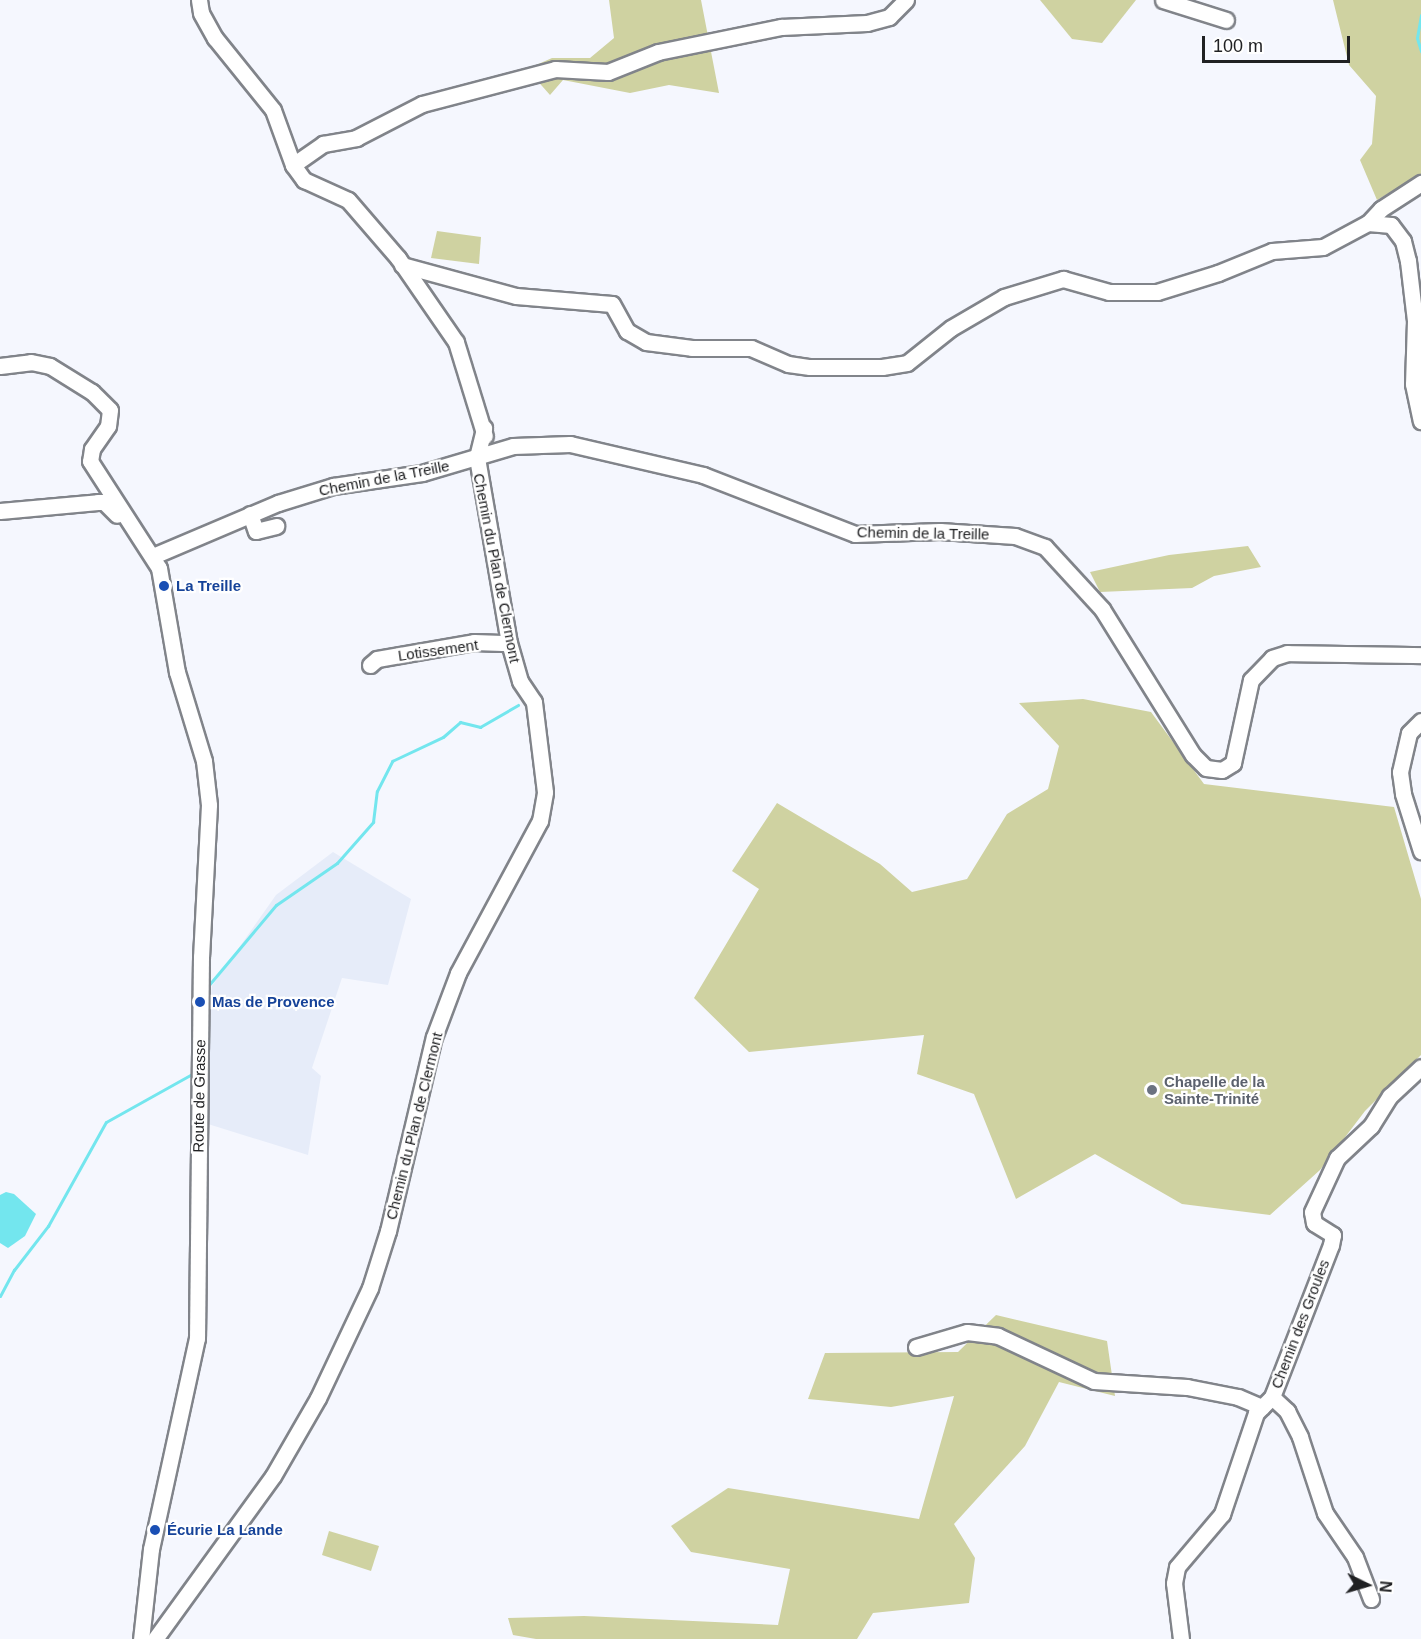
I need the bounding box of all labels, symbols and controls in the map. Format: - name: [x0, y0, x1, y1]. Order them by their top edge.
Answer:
- scale bar: [1205, 24, 1354, 62]
- text: 100 m: [1213, 36, 1263, 56]
- street label: Chemin de la Treille: [317, 456, 451, 500]
- street label: Chemin du Plan de Clermont: [470, 472, 524, 664]
- street label: Chemin de la Treille: [856, 523, 990, 543]
- place label: La Treille: [176, 577, 241, 595]
- marker: La Treille: [157, 579, 171, 593]
- street label: Lotissement: [397, 635, 479, 665]
- place label: Mas de Provence: [212, 993, 335, 1011]
- marker: Mas de Provence: [193, 995, 207, 1009]
- street label: Chemin du Plan de Clermont: [382, 1030, 446, 1222]
- street label: Route de Grasse: [189, 1039, 209, 1153]
- place label: Chapelle de la Sainte-Trinité: [1164, 1072, 1265, 1107]
- marker: Chapelle de la Sainte-Trinité: [1145, 1083, 1159, 1097]
- street label: Chemin des Groules: [1267, 1257, 1333, 1391]
- place label: Écurie La Lande: [167, 1521, 283, 1539]
- marker: Écurie La Lande: [148, 1523, 162, 1537]
- north arrow: [1337, 1555, 1397, 1615]
- text: N: [1376, 1580, 1394, 1593]

